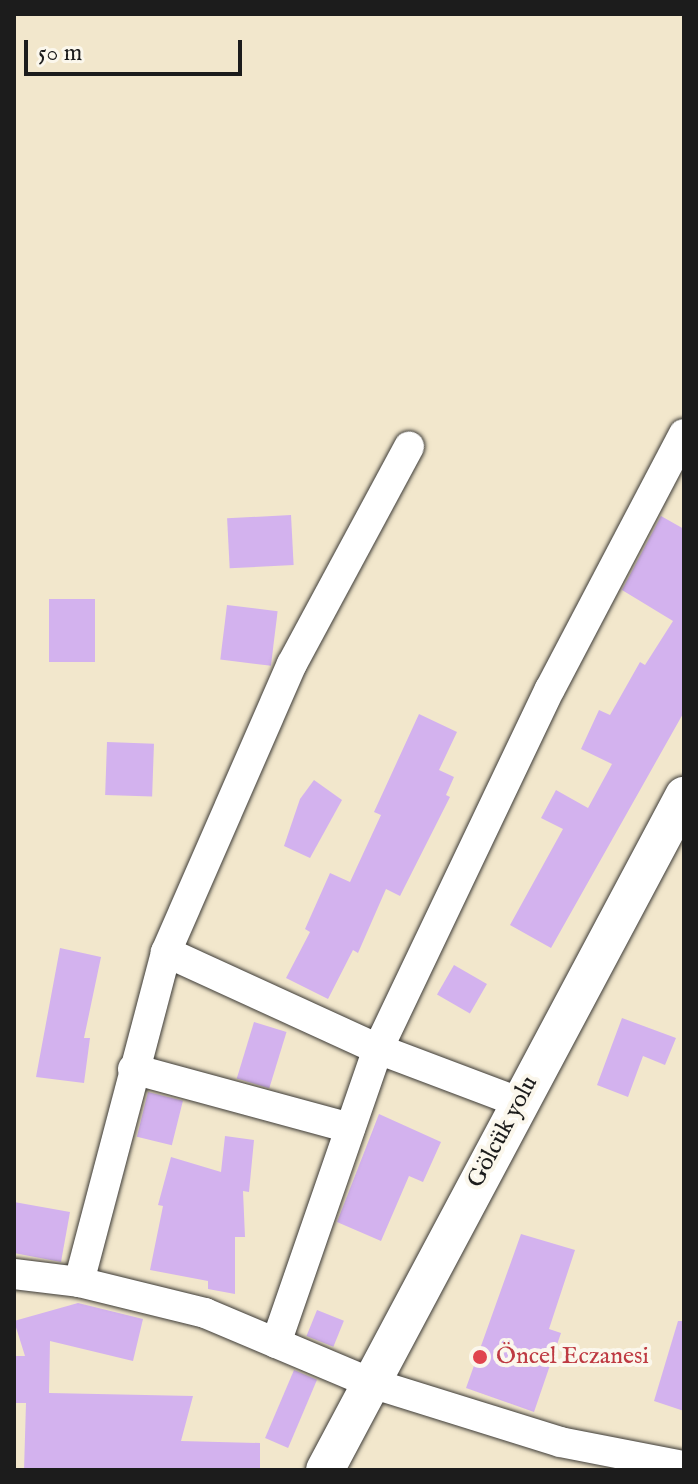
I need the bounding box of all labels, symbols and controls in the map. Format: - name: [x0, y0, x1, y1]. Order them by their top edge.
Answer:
- scale bar: [28, 24, 246, 74]
- text: 50 m: [38, 38, 82, 69]
- street label: Gölcük yolu: [462, 1071, 544, 1193]
- place label: Öncel Eczanesi: [496, 1343, 649, 1371]
- marker: Öncel Eczanesi: [471, 1348, 489, 1366]

